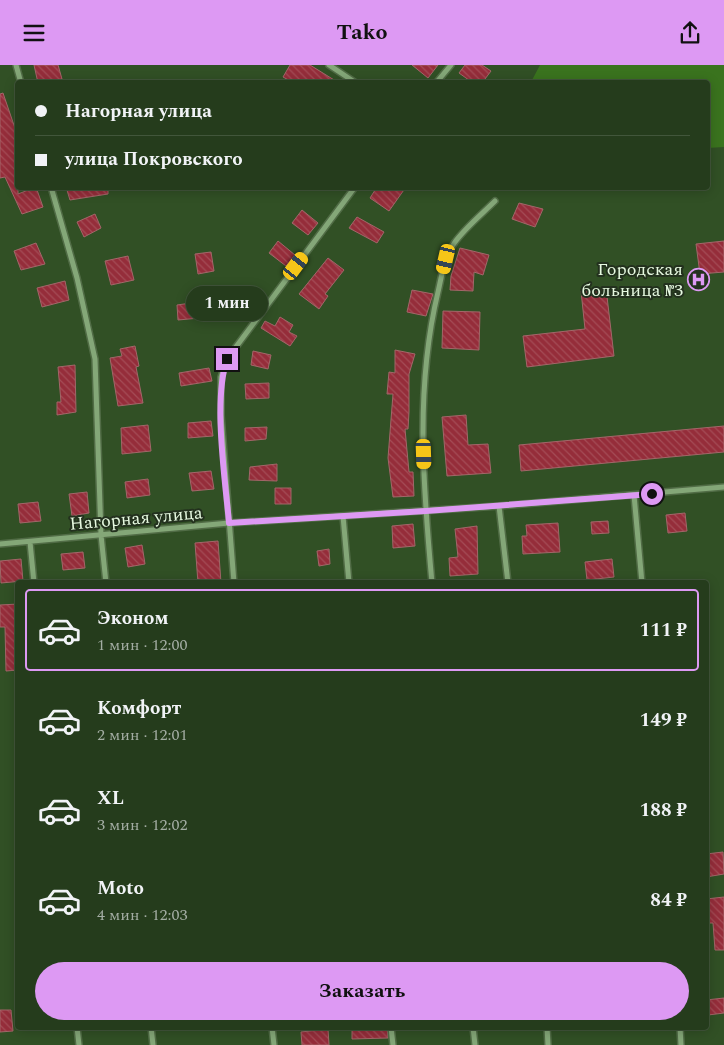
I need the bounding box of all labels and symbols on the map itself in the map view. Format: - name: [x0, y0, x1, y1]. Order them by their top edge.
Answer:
- car: [435, 243, 456, 275]
- car: [280, 250, 311, 282]
- place label: Городская больница №3: [581, 256, 683, 304]
- hospital icon: Городская больница №3: [687, 267, 711, 291]
- callout: 1 мин: [186, 287, 268, 321]
- route end: [216, 348, 238, 370]
- car: [415, 439, 432, 469]
- route start: [641, 483, 663, 505]
- street label: Нагорная улица: [68, 499, 204, 538]

